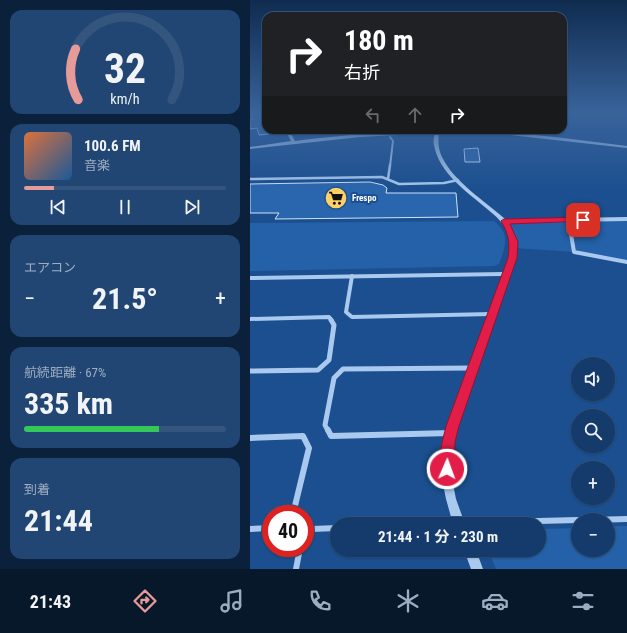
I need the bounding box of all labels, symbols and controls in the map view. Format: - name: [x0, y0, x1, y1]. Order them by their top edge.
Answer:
- text: 180 m: [344, 24, 414, 57]
- icon: right: [278, 28, 330, 80]
- text: 32: [104, 44, 146, 93]
- text: 右折: [344, 62, 380, 83]
- text: km/h: [110, 91, 140, 107]
- icon: left: [362, 104, 384, 126]
- icon: ahead: [404, 104, 426, 126]
- icon: right: [446, 104, 468, 126]
- text: 100.6 FM: [84, 137, 141, 155]
- text: 音楽: [84, 158, 110, 173]
- supermarket icon: Frespo: [323, 185, 349, 211]
- place label: Frespo: [352, 193, 377, 203]
- icon: previous: [47, 196, 69, 218]
- icon: pause: [114, 196, 136, 218]
- icon: next: [181, 196, 203, 218]
- pin: [566, 203, 600, 237]
- icon: arrive: [572, 209, 594, 231]
- text: エアコン: [24, 260, 76, 275]
- text: 21.5°: [92, 281, 158, 316]
- text: −: [24, 286, 35, 311]
- text: +: [215, 286, 226, 311]
- map controls: [571, 357, 615, 557]
- button: sound: [571, 357, 615, 401]
- text: 航続距離 · 67%: [24, 365, 106, 380]
- text: 335 km: [24, 386, 113, 421]
- button: search: [571, 409, 615, 453]
- position arrow: [426, 448, 468, 490]
- button: +: [571, 461, 615, 505]
- text: 到着: [24, 482, 50, 497]
- text: 21:44: [24, 503, 93, 538]
- speed limit sign: 40: [262, 505, 314, 557]
- button: −: [571, 513, 615, 557]
- text: 21:44 · 1 分 · 230 m: [378, 528, 498, 546]
- icon: directions: [131, 587, 159, 615]
- icon: music: [218, 587, 246, 615]
- icon: phone: [306, 587, 334, 615]
- icon: climate: [394, 587, 422, 615]
- icon: car: [481, 587, 509, 615]
- icon: filters: [569, 587, 597, 615]
- text: 21:43: [30, 591, 71, 612]

